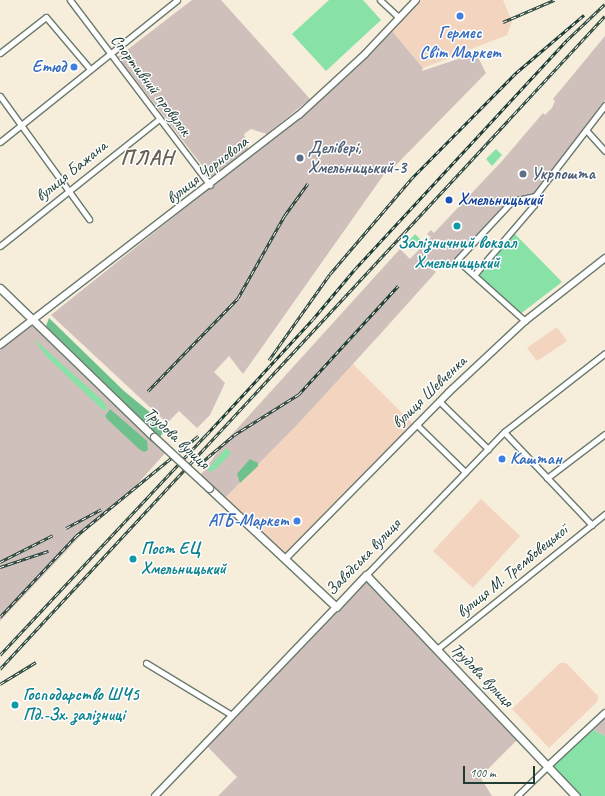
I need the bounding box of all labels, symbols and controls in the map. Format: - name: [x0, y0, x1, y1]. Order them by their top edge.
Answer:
- marker: Гермес Світ Маркет: [455, 11, 465, 21]
- place label: Гермес Світ Маркет: [419, 23, 501, 63]
- street label: Спортивний провулок: [106, 30, 196, 140]
- place label: Етюд: [32, 57, 66, 77]
- marker: Етюд: [69, 62, 79, 72]
- street label: вулиця Чорновола: [162, 132, 252, 208]
- street label: вулиця Бажана: [31, 136, 111, 206]
- place label: Делівері, Хмельницький-3: [308, 138, 406, 178]
- district label: ПЛАН: [120, 144, 174, 170]
- marker: Делівері, Хмельницький-3: [295, 153, 305, 163]
- place label: Укрпошта: [531, 164, 595, 184]
- marker: Укрпошта: [518, 169, 528, 179]
- place label: Хмельницький: [458, 190, 543, 210]
- marker: Хмельницький: [443, 194, 455, 206]
- marker: Залізничний вокзал Хмельницький: [452, 221, 462, 231]
- place label: Залізничний вокзал Хмельницький: [398, 233, 516, 273]
- street label: вулиця Шевченка: [387, 351, 471, 433]
- street label: Трудова вулиця: [140, 403, 214, 473]
- place label: Каштан: [510, 449, 562, 469]
- marker: Каштан: [497, 454, 507, 464]
- place label: АТБ-Маркет: [208, 511, 289, 531]
- street label: Заводська вулиця: [321, 515, 405, 599]
- marker: АТБ-Маркет: [292, 516, 302, 526]
- street label: вулиця М. Трембовецької: [452, 520, 572, 622]
- place label: Пост ЕЦ Хмельницький: [141, 539, 226, 579]
- marker: Пост ЕЦ Хмельницький: [128, 554, 138, 564]
- street label: Трудова вулиця: [446, 638, 518, 712]
- place label: Господарство ШЧ5 Пд.-Зх. залізниці: [23, 685, 139, 725]
- marker: Господарство ШЧ5 Пд.-Зх. залізниці: [10, 700, 20, 710]
- scale bar: [465, 758, 537, 784]
- text: 100 m: [470, 765, 496, 781]

